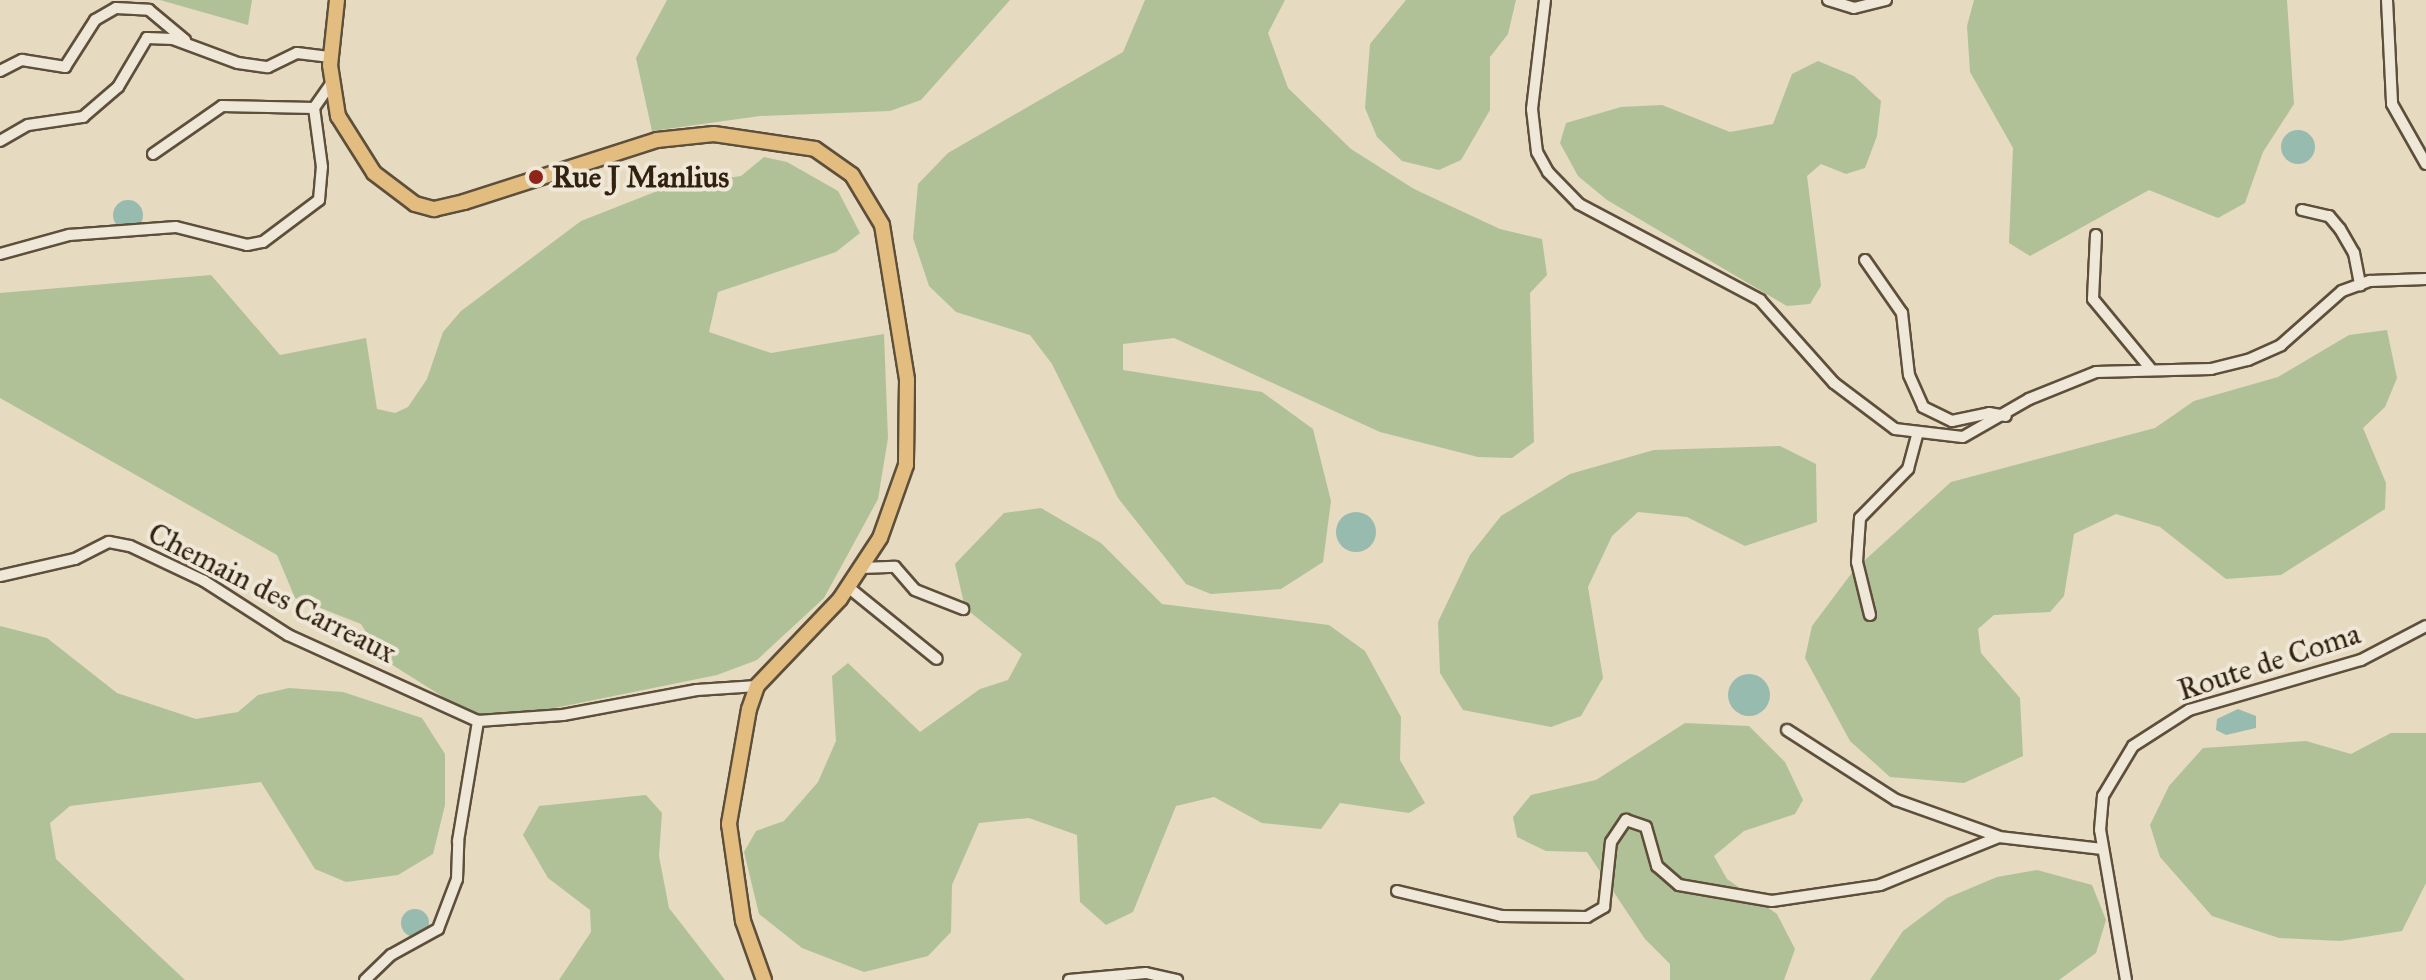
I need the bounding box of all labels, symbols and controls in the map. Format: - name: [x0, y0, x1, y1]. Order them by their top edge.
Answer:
- place label: Rue J Manlius: [552, 159, 729, 195]
- marker: Rue J Manlius: [527, 168, 545, 186]
- street label: Chemain des Carreaux: [142, 515, 402, 671]
- street label: Route de Coma: [2173, 616, 2365, 708]

